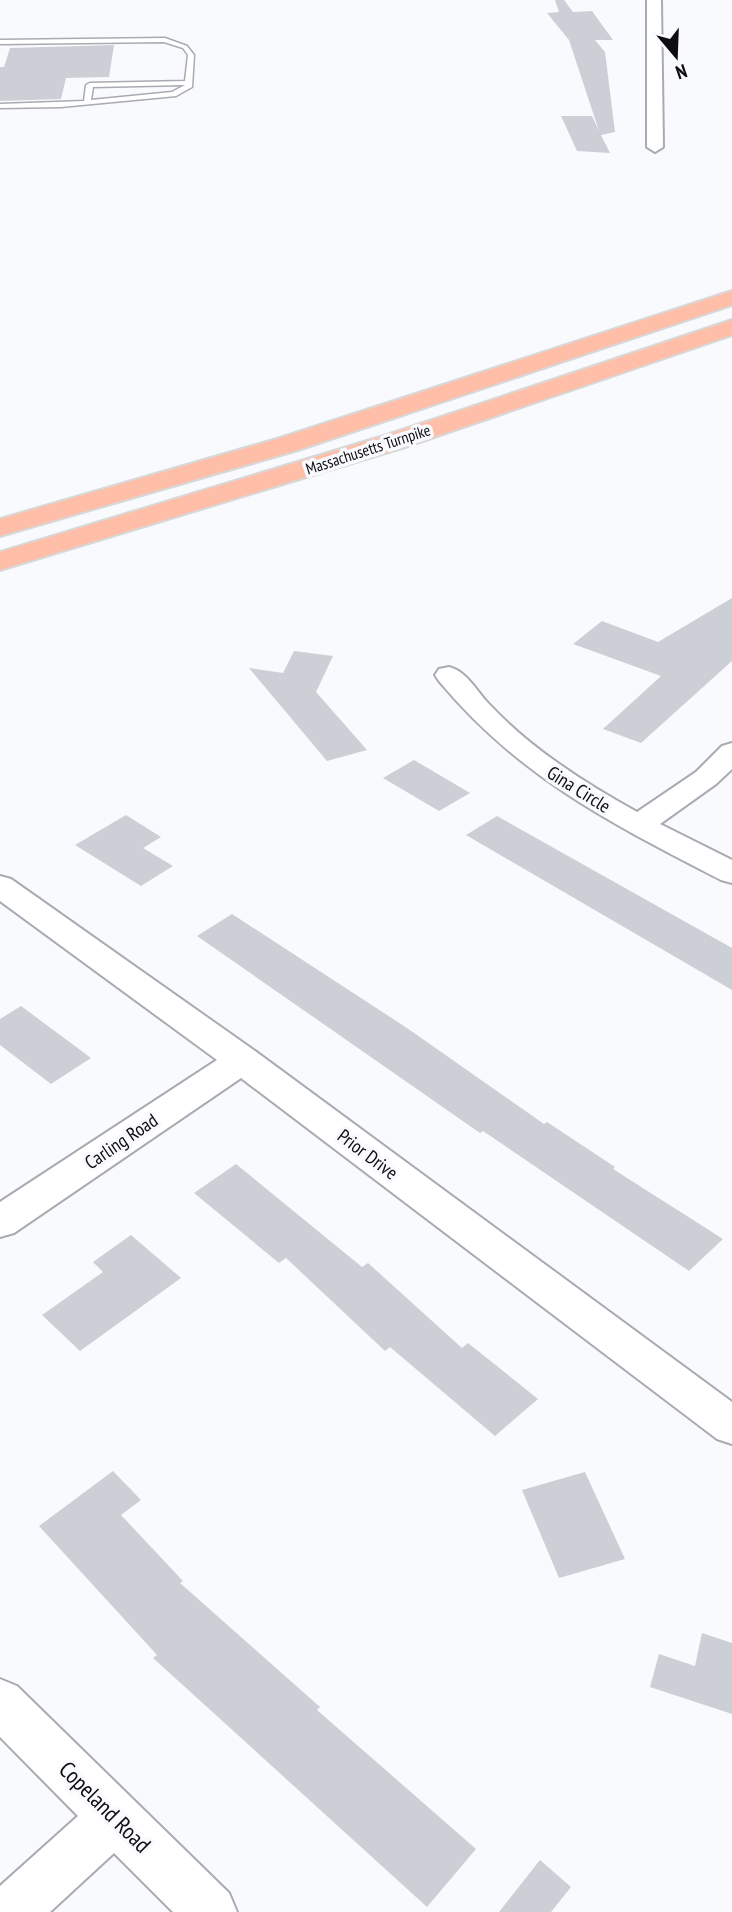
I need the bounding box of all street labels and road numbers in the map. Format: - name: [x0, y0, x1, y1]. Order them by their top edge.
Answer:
- street label: Massachusetts Turnpike: [303, 419, 433, 479]
- street label: Gina Circle: [543, 760, 615, 818]
- street label: Carling Road: [80, 1108, 162, 1174]
- street label: Prior Drive: [333, 1124, 403, 1185]
- street label: Copeland Road: [53, 1755, 157, 1859]

